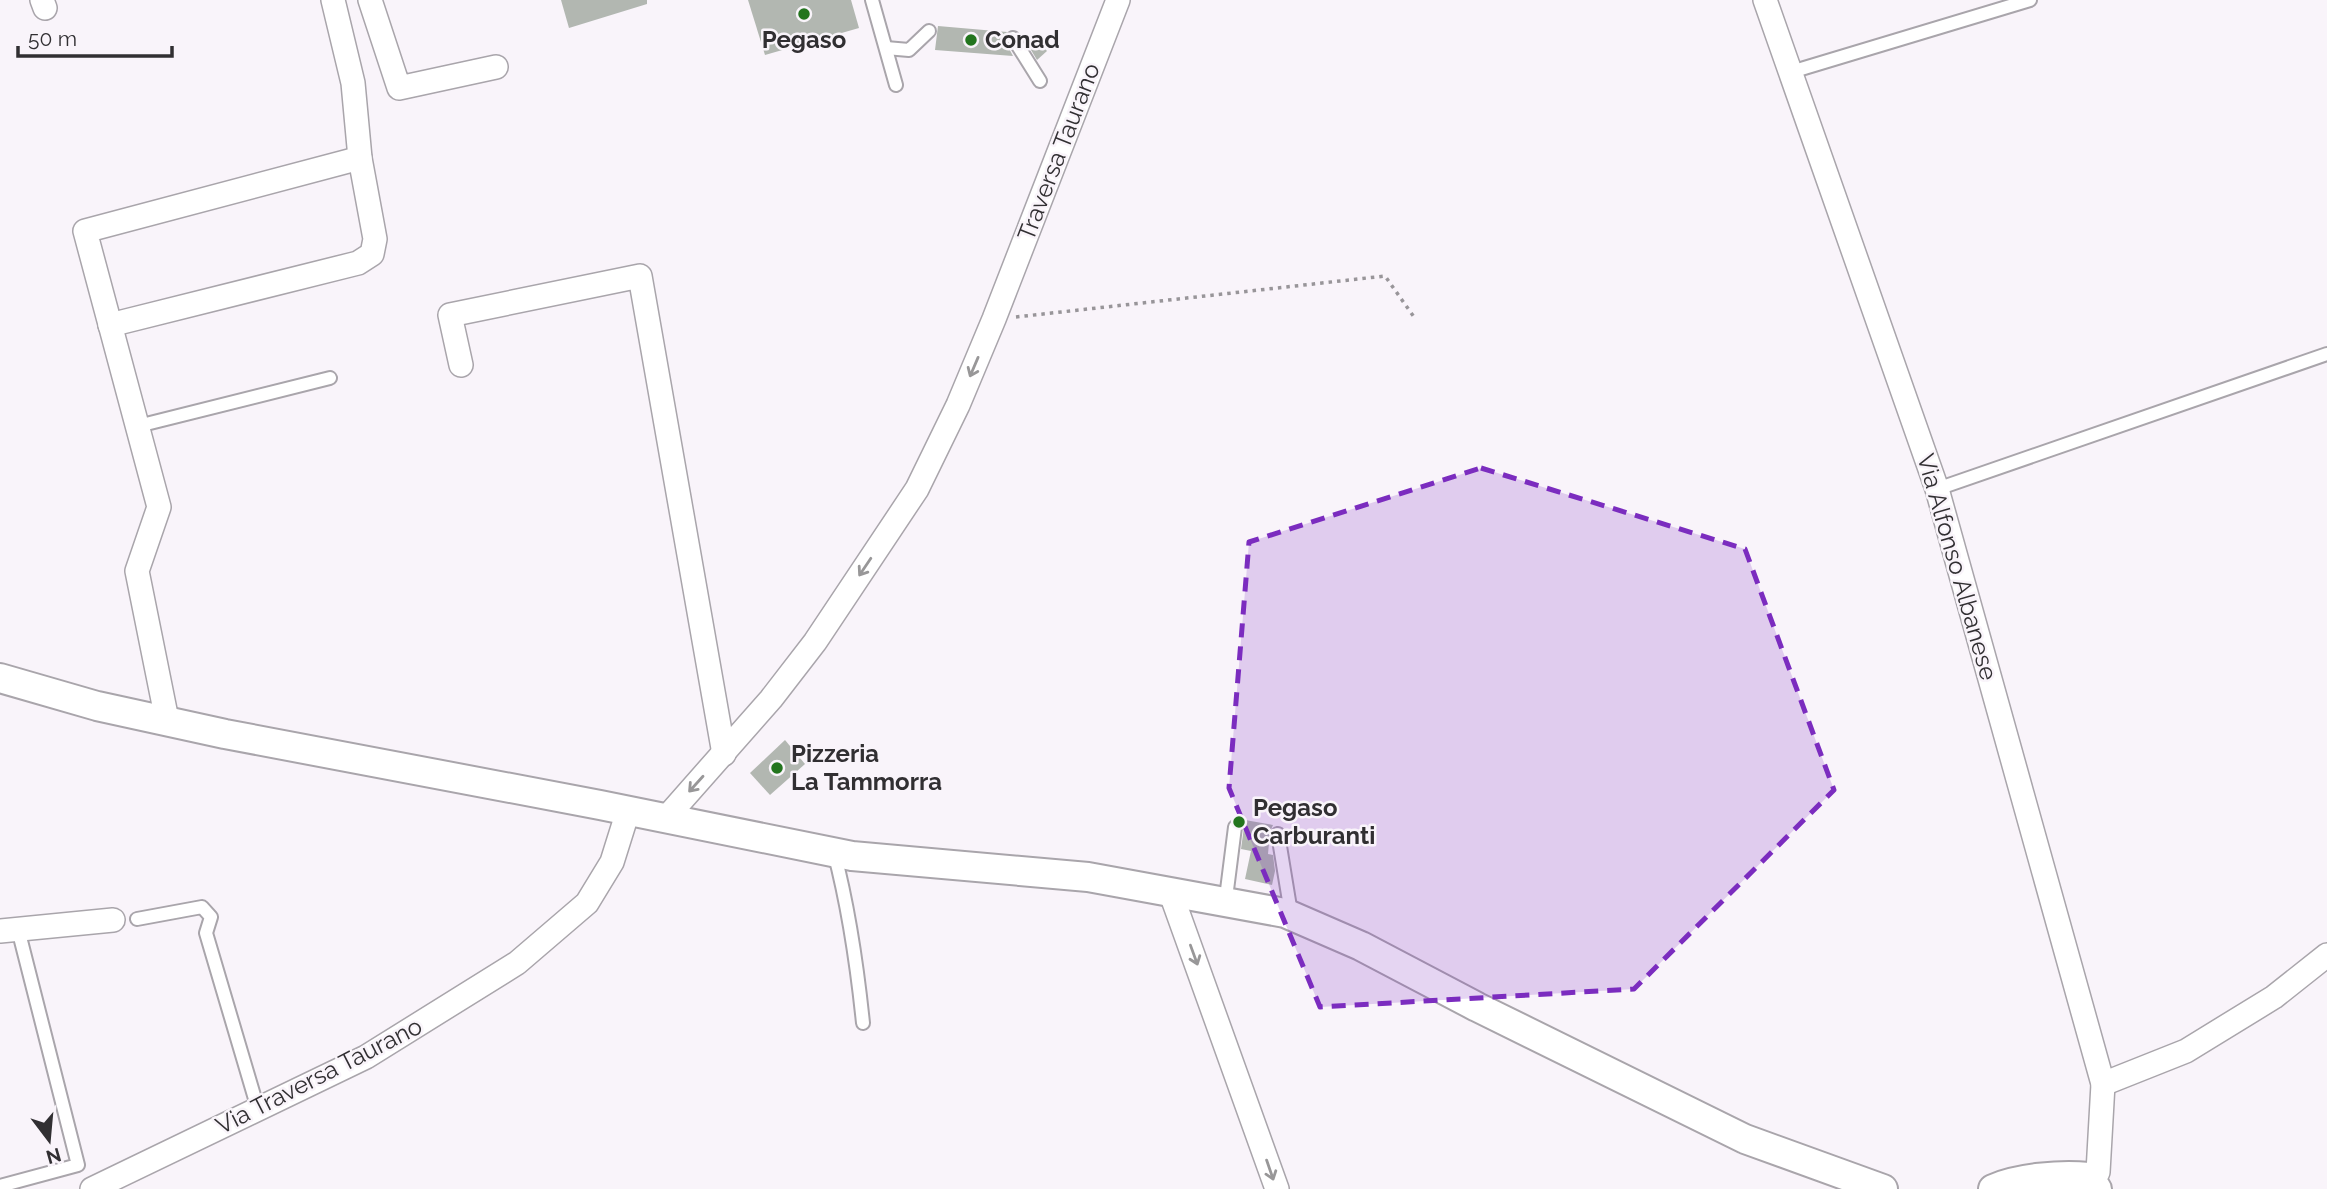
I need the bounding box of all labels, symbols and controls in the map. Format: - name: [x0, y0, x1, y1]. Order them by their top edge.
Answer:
- marker: Pegaso: [796, 6, 812, 22]
- scale bar: [18, 14, 172, 58]
- place label: Pegaso: [762, 25, 846, 54]
- place label: Conad: [985, 25, 1060, 54]
- text: 50 m: [28, 26, 77, 51]
- marker: Conad: [963, 32, 979, 48]
- street label: Traversa Taurano: [1011, 59, 1106, 245]
- one-way arrow: [967, 356, 980, 378]
- street label: Via Alfonso Albanese: [1911, 450, 2004, 683]
- one-way arrow: [858, 556, 872, 576]
- place label: Pizzeria La Tammorra: [791, 739, 942, 796]
- marker: Pizzeria La Tammorra: [769, 760, 785, 776]
- one-way arrow: [688, 775, 704, 793]
- place label: Pegaso Carburanti: [1253, 793, 1375, 850]
- marker: Pegaso Carburanti: [1231, 814, 1247, 830]
- one-way arrow: [1188, 944, 1201, 966]
- street label: Via Traversa Taurano: [211, 1011, 427, 1140]
- north arrow: [14, 1105, 84, 1175]
- text: N: [44, 1144, 64, 1169]
- one-way arrow: [1265, 1158, 1277, 1180]

